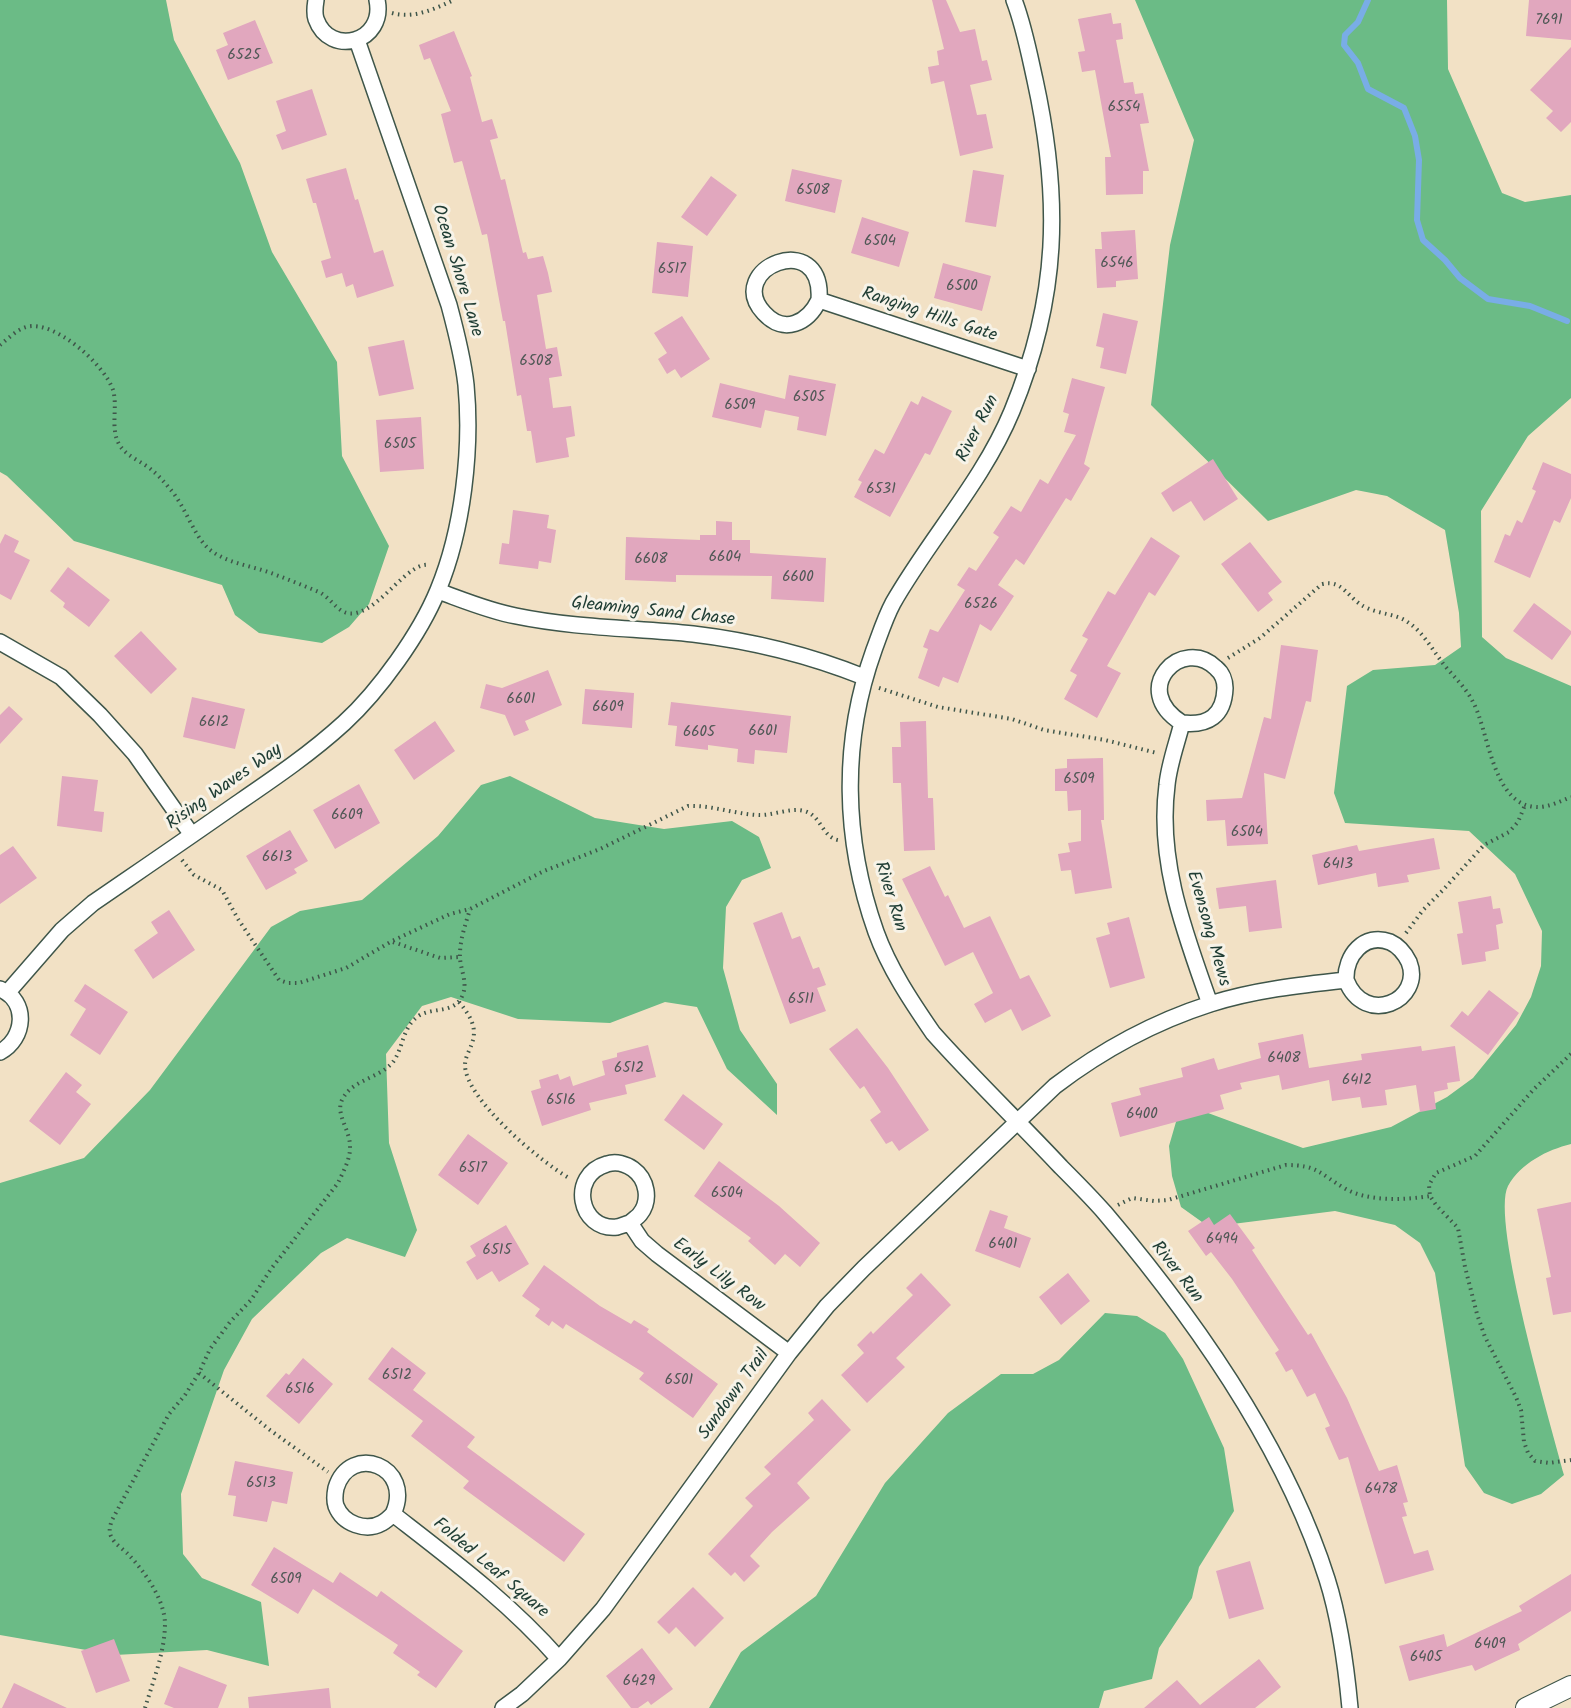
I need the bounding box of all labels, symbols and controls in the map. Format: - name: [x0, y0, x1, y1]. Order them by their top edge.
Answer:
- house number: 7691: [1535, 12, 1563, 30]
- house number: 6525: [227, 47, 261, 65]
- house number: 6554: [1108, 99, 1140, 117]
- house number: 6508: [797, 182, 829, 200]
- street label: Ocean Shore Lane: [426, 202, 486, 340]
- house number: 6504: [864, 233, 896, 251]
- house number: 6546: [1101, 255, 1133, 273]
- house number: 6517: [658, 261, 686, 279]
- house number: 6500: [946, 278, 978, 296]
- street label: Ranging Hills Gate: [858, 284, 1000, 348]
- house number: 6508: [520, 353, 552, 371]
- house number: 6505: [793, 389, 825, 407]
- street label: River Run: [953, 392, 1005, 466]
- house number: 6509: [724, 397, 756, 415]
- house number: 6505: [384, 436, 416, 454]
- house number: 6531: [866, 481, 896, 499]
- house number: 6604: [709, 549, 741, 567]
- house number: 6608: [634, 551, 668, 569]
- house number: 6600: [782, 569, 814, 587]
- street label: Gleaming Sand Chase: [570, 594, 736, 632]
- house number: 6526: [964, 596, 998, 614]
- house number: 6601: [507, 691, 535, 709]
- house number: 6609: [592, 699, 624, 717]
- house number: 6612: [199, 714, 229, 732]
- house number: 6601: [749, 723, 777, 741]
- house number: 6605: [683, 724, 715, 742]
- street label: Rising Waves Way: [163, 740, 287, 836]
- house number: 6509: [1063, 771, 1095, 789]
- house number: 6609: [331, 807, 363, 825]
- house number: 6504: [1231, 824, 1263, 842]
- house number: 6613: [262, 849, 292, 867]
- house number: 6413: [1323, 856, 1353, 874]
- street label: River Run: [868, 859, 910, 935]
- street label: Evensong Mews: [1180, 869, 1234, 989]
- house number: 6511: [788, 991, 814, 1009]
- house number: 6408: [1267, 1050, 1301, 1068]
- house number: 6512: [614, 1060, 644, 1078]
- house number: 6412: [1342, 1072, 1372, 1090]
- house number: 6516: [546, 1092, 576, 1110]
- house number: 6400: [1126, 1106, 1158, 1124]
- house number: 6517: [459, 1160, 487, 1178]
- house number: 6504: [711, 1185, 743, 1203]
- house number: 6494: [1206, 1231, 1238, 1249]
- street label: Early Lily Row: [668, 1234, 768, 1318]
- house number: 6401: [989, 1236, 1017, 1254]
- street label: River Run: [1145, 1238, 1207, 1308]
- house number: 6515: [482, 1242, 512, 1260]
- street label: Sundown Trail: [695, 1346, 775, 1444]
- house number: 6512: [382, 1367, 412, 1385]
- house number: 6501: [665, 1372, 693, 1390]
- house number: 6516: [285, 1381, 315, 1399]
- house number: 6513: [246, 1475, 276, 1493]
- house number: 6478: [1365, 1481, 1397, 1499]
- street label: Folded Leaf Square: [428, 1514, 552, 1624]
- house number: 6509: [270, 1571, 302, 1589]
- house number: 6409: [1474, 1636, 1506, 1654]
- house number: 6405: [1410, 1649, 1442, 1667]
- house number: 6429: [623, 1673, 655, 1691]

